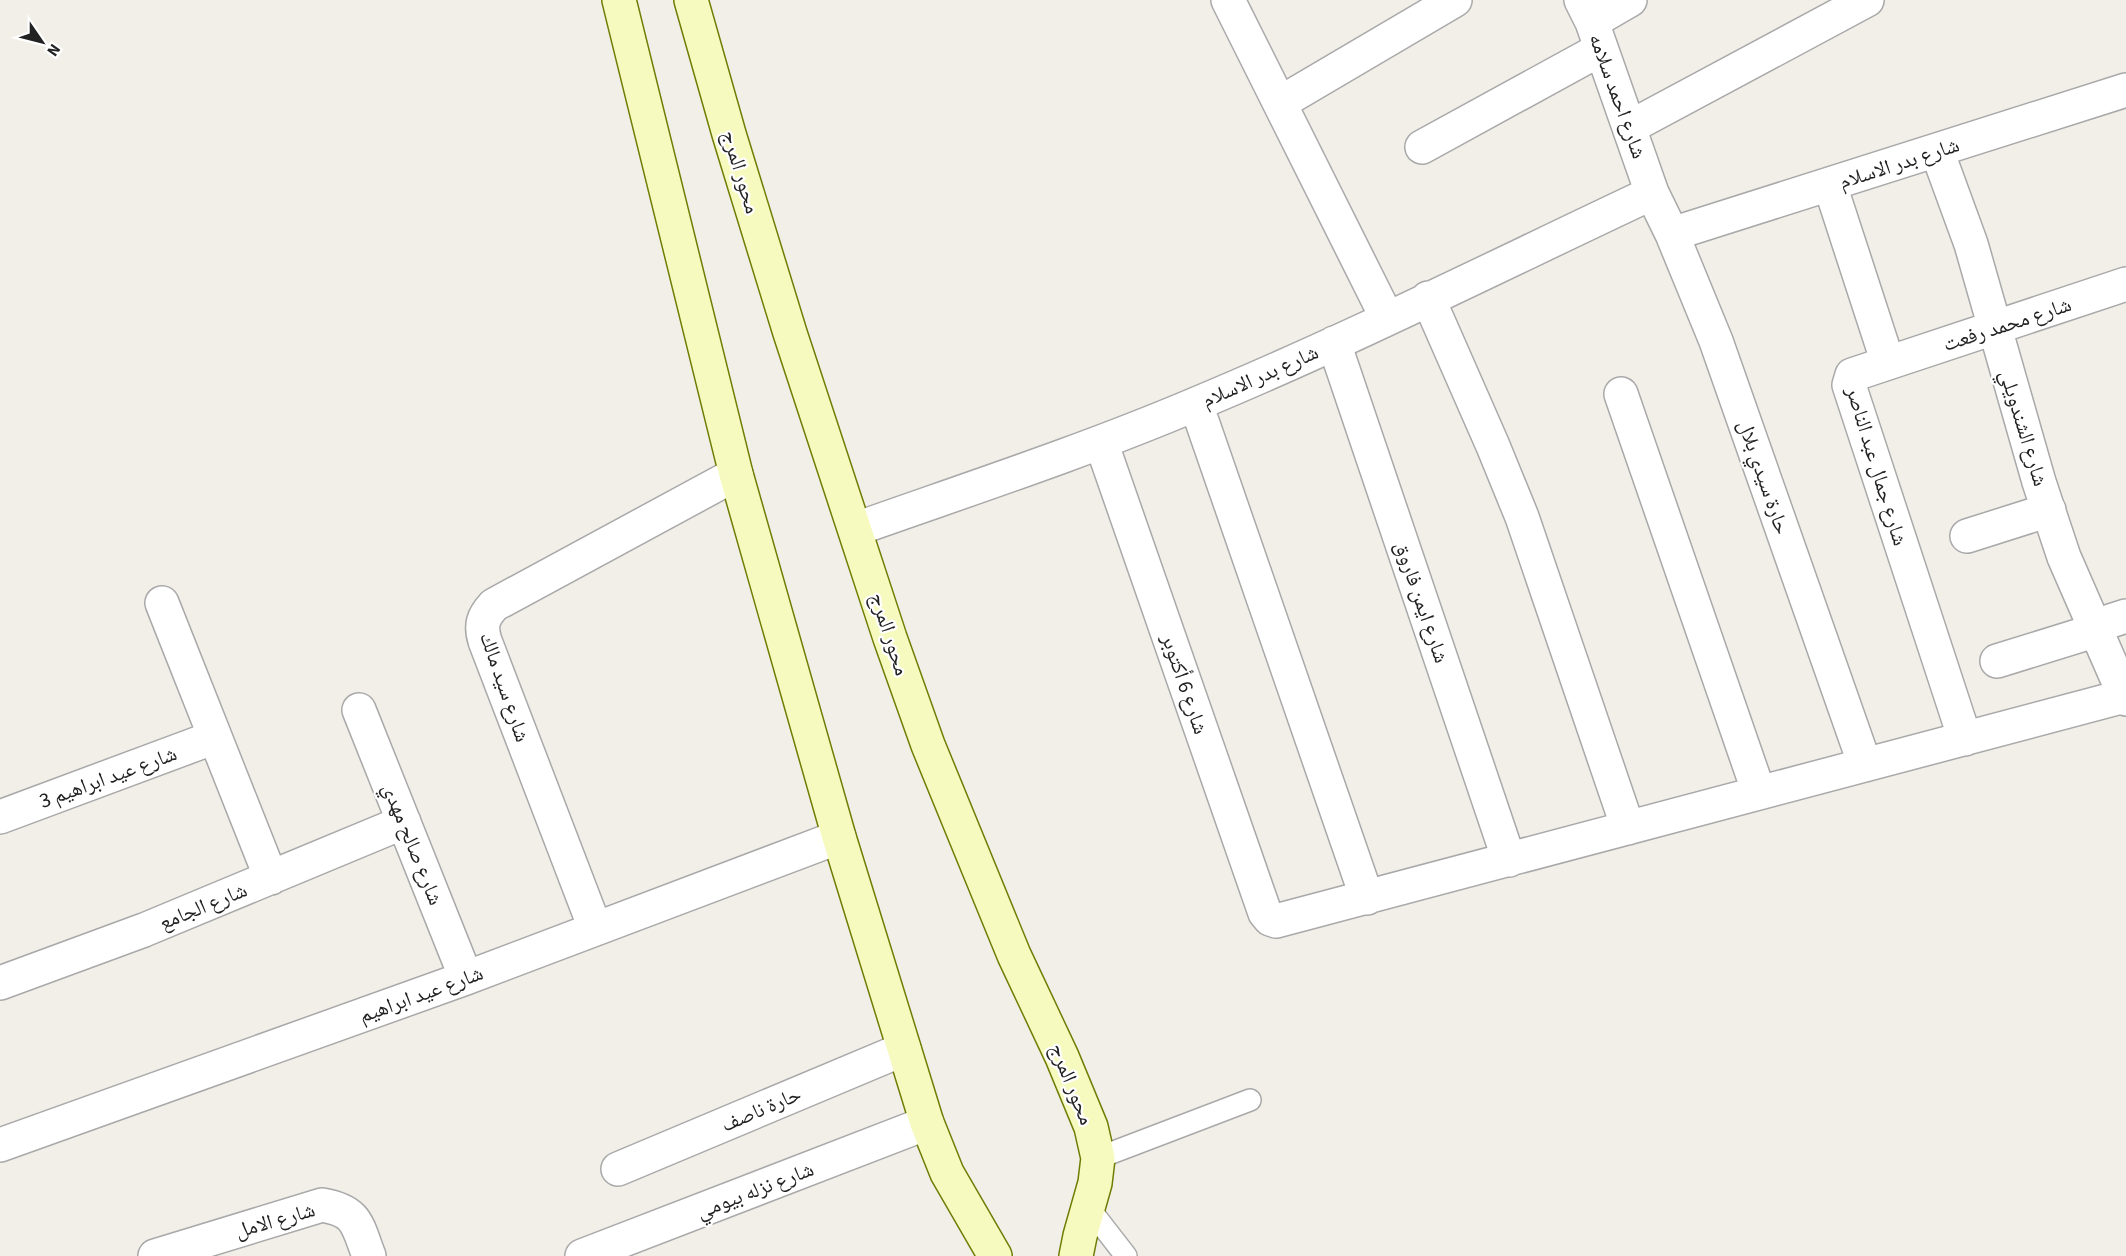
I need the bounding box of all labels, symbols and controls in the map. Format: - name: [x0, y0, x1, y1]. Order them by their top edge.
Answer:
- north arrow: [12, 12, 72, 72]
- street label: شارع احمد سلامه: [1582, 29, 1654, 163]
- text: N: [41, 39, 66, 61]
- street label: محور المرج: [714, 127, 768, 217]
- street label: شارع بدر الاسلام: [1835, 129, 1963, 197]
- street label: شارع محمد رفعت: [1939, 289, 2075, 359]
- street label: شارع بدر الاسلام: [1197, 337, 1323, 415]
- street label: شارع الشندويلي: [1991, 366, 2056, 490]
- street label: شارع جمال عبد الناصر: [1838, 382, 1915, 549]
- street label: حارة سيدي بلال: [1729, 416, 1798, 539]
- street label: شارع ايمن فاروق: [1387, 537, 1457, 667]
- street label: محور المرج: [862, 589, 918, 679]
- street label: شارع سيد مالك: [472, 628, 538, 746]
- street label: شارع 6 أكتوبر: [1154, 629, 1216, 738]
- street label: شارع عيد ابراهيم 3: [35, 738, 181, 816]
- street label: شارع صالح مهدي: [374, 779, 451, 910]
- street label: شارع الجامع: [155, 875, 251, 937]
- street label: شارع عيد ابراهيم: [355, 958, 487, 1030]
- street label: محور المرج: [1042, 1039, 1102, 1129]
- street label: حارة ناصف: [716, 1079, 806, 1139]
- street label: شارع نزله بيومي: [692, 1154, 819, 1227]
- street label: شارع الامل: [231, 1194, 319, 1246]

